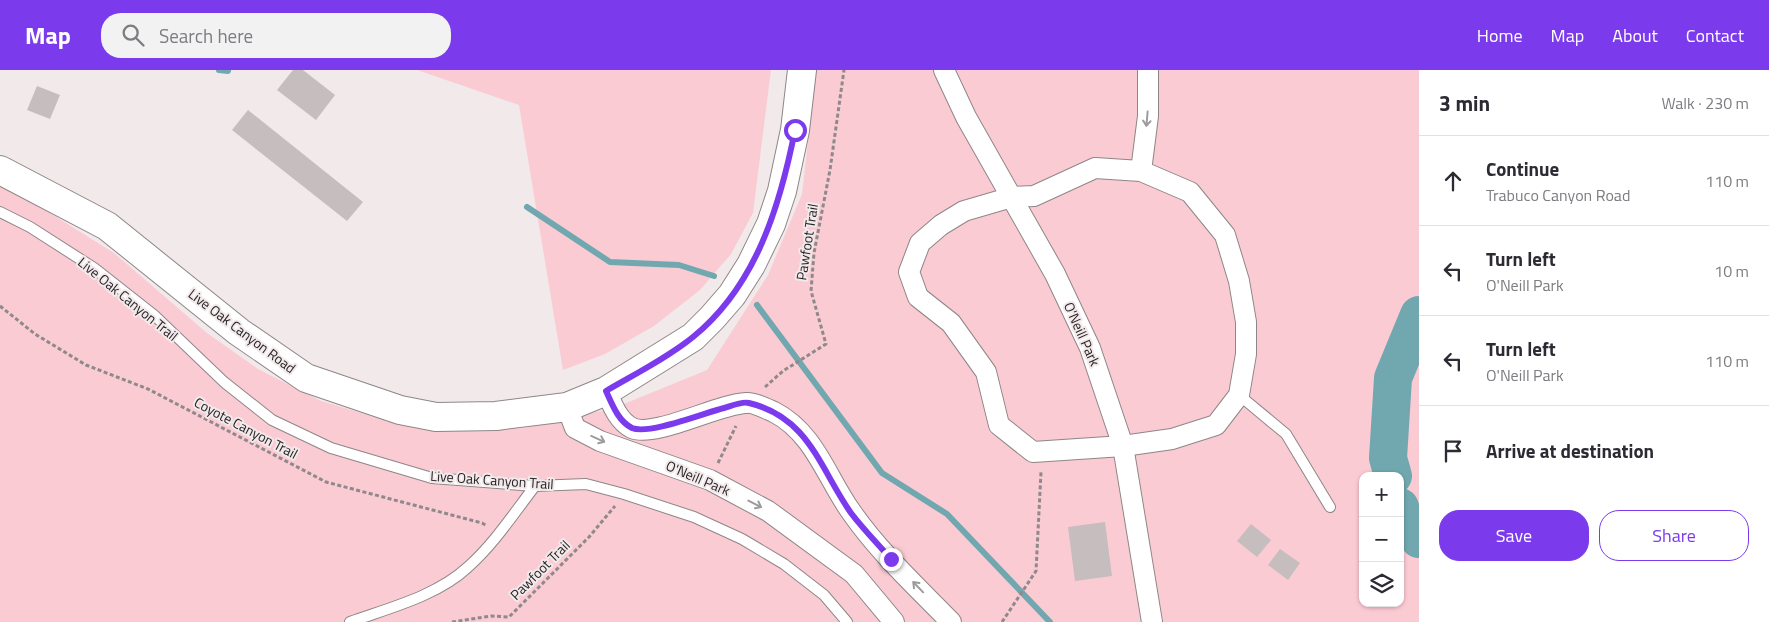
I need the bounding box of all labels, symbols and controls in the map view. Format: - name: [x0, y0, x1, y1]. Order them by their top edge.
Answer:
- search box: [101, 13, 451, 58]
- text: Map: [25, 17, 71, 53]
- icon: search: [119, 21, 147, 49]
- text: Search here: [159, 21, 253, 50]
- text: Home: [1477, 22, 1523, 49]
- text: Map: [1551, 22, 1584, 49]
- text: About: [1612, 22, 1658, 49]
- text: Contact: [1686, 22, 1744, 49]
- text: 3 min: [1439, 87, 1490, 119]
- text: Walk · 230 m: [1661, 91, 1749, 115]
- one-way arrow: [1142, 110, 1152, 126]
- route start: [784, 119, 807, 142]
- text: Continue: [1486, 154, 1559, 183]
- icon: ahead: [1439, 167, 1467, 195]
- text: 110 m: [1705, 169, 1749, 193]
- text: Trabuco Canyon Road: [1486, 183, 1630, 207]
- street label: Pawfoot Trail: [790, 202, 823, 282]
- text: Turn left: [1486, 244, 1556, 273]
- street label: Live Oak Canyon Trail: [74, 252, 183, 346]
- icon: left: [1439, 257, 1467, 285]
- text: 10 m: [1714, 259, 1749, 283]
- text: O'Neill Park: [1486, 273, 1564, 297]
- street label: Live Oak Canyon Road: [184, 283, 300, 378]
- street label: O'Neill Park: [1059, 298, 1106, 369]
- text: Turn left: [1486, 334, 1556, 363]
- icon: left: [1439, 347, 1467, 375]
- text: 110 m: [1705, 349, 1749, 373]
- text: O'Neill Park: [1486, 363, 1564, 387]
- street label: Coyote Canyon Trail: [191, 391, 302, 464]
- one-way arrow: [591, 435, 606, 445]
- text: Arrive at destination: [1486, 436, 1654, 465]
- icon: arrive: [1439, 437, 1467, 465]
- street label: O'Neill Park: [663, 455, 734, 501]
- street label: Live Oak Canyon Trail: [430, 465, 554, 494]
- map controls: [1359, 472, 1404, 607]
- button: +: [1359, 472, 1404, 517]
- one-way arrow: [747, 500, 762, 509]
- button: Save: [1439, 510, 1589, 561]
- button: Share: [1599, 510, 1749, 561]
- button: −: [1359, 517, 1404, 562]
- street label: Pawfoot Trail: [505, 535, 574, 604]
- route end: [880, 548, 903, 571]
- button: layers: [1359, 562, 1404, 607]
- one-way arrow: [911, 581, 924, 593]

